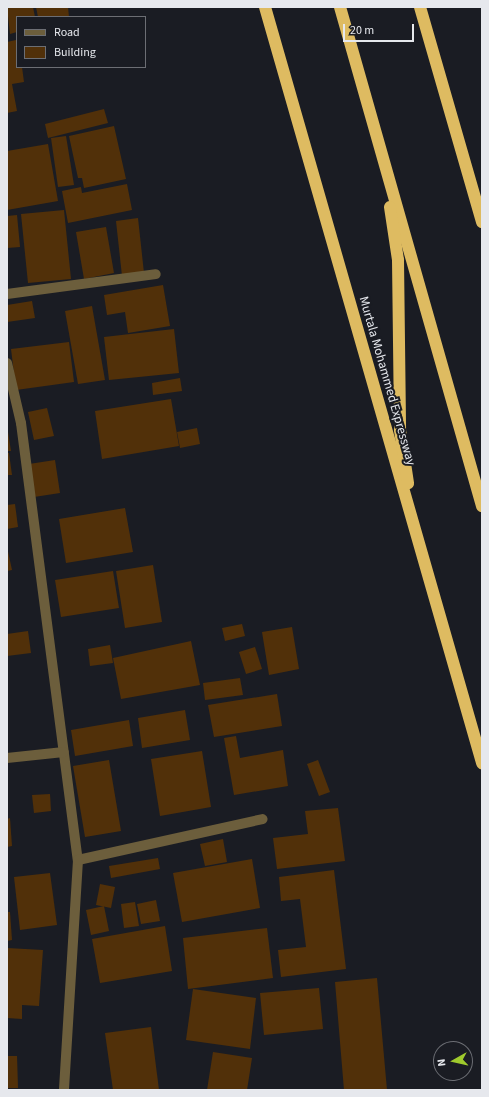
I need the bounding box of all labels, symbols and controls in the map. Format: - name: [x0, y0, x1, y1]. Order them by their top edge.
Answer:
- legend: [16, 16, 146, 68]
- scale bar: [345, 16, 416, 42]
- text: 20 m: [350, 22, 374, 39]
- text: Road: [54, 24, 80, 41]
- text: Building: [54, 44, 96, 61]
- street label: Murtala Mohammed Expressway: [355, 295, 419, 467]
- north arrow: [433, 1041, 473, 1081]
- text: N: [434, 1058, 450, 1067]

